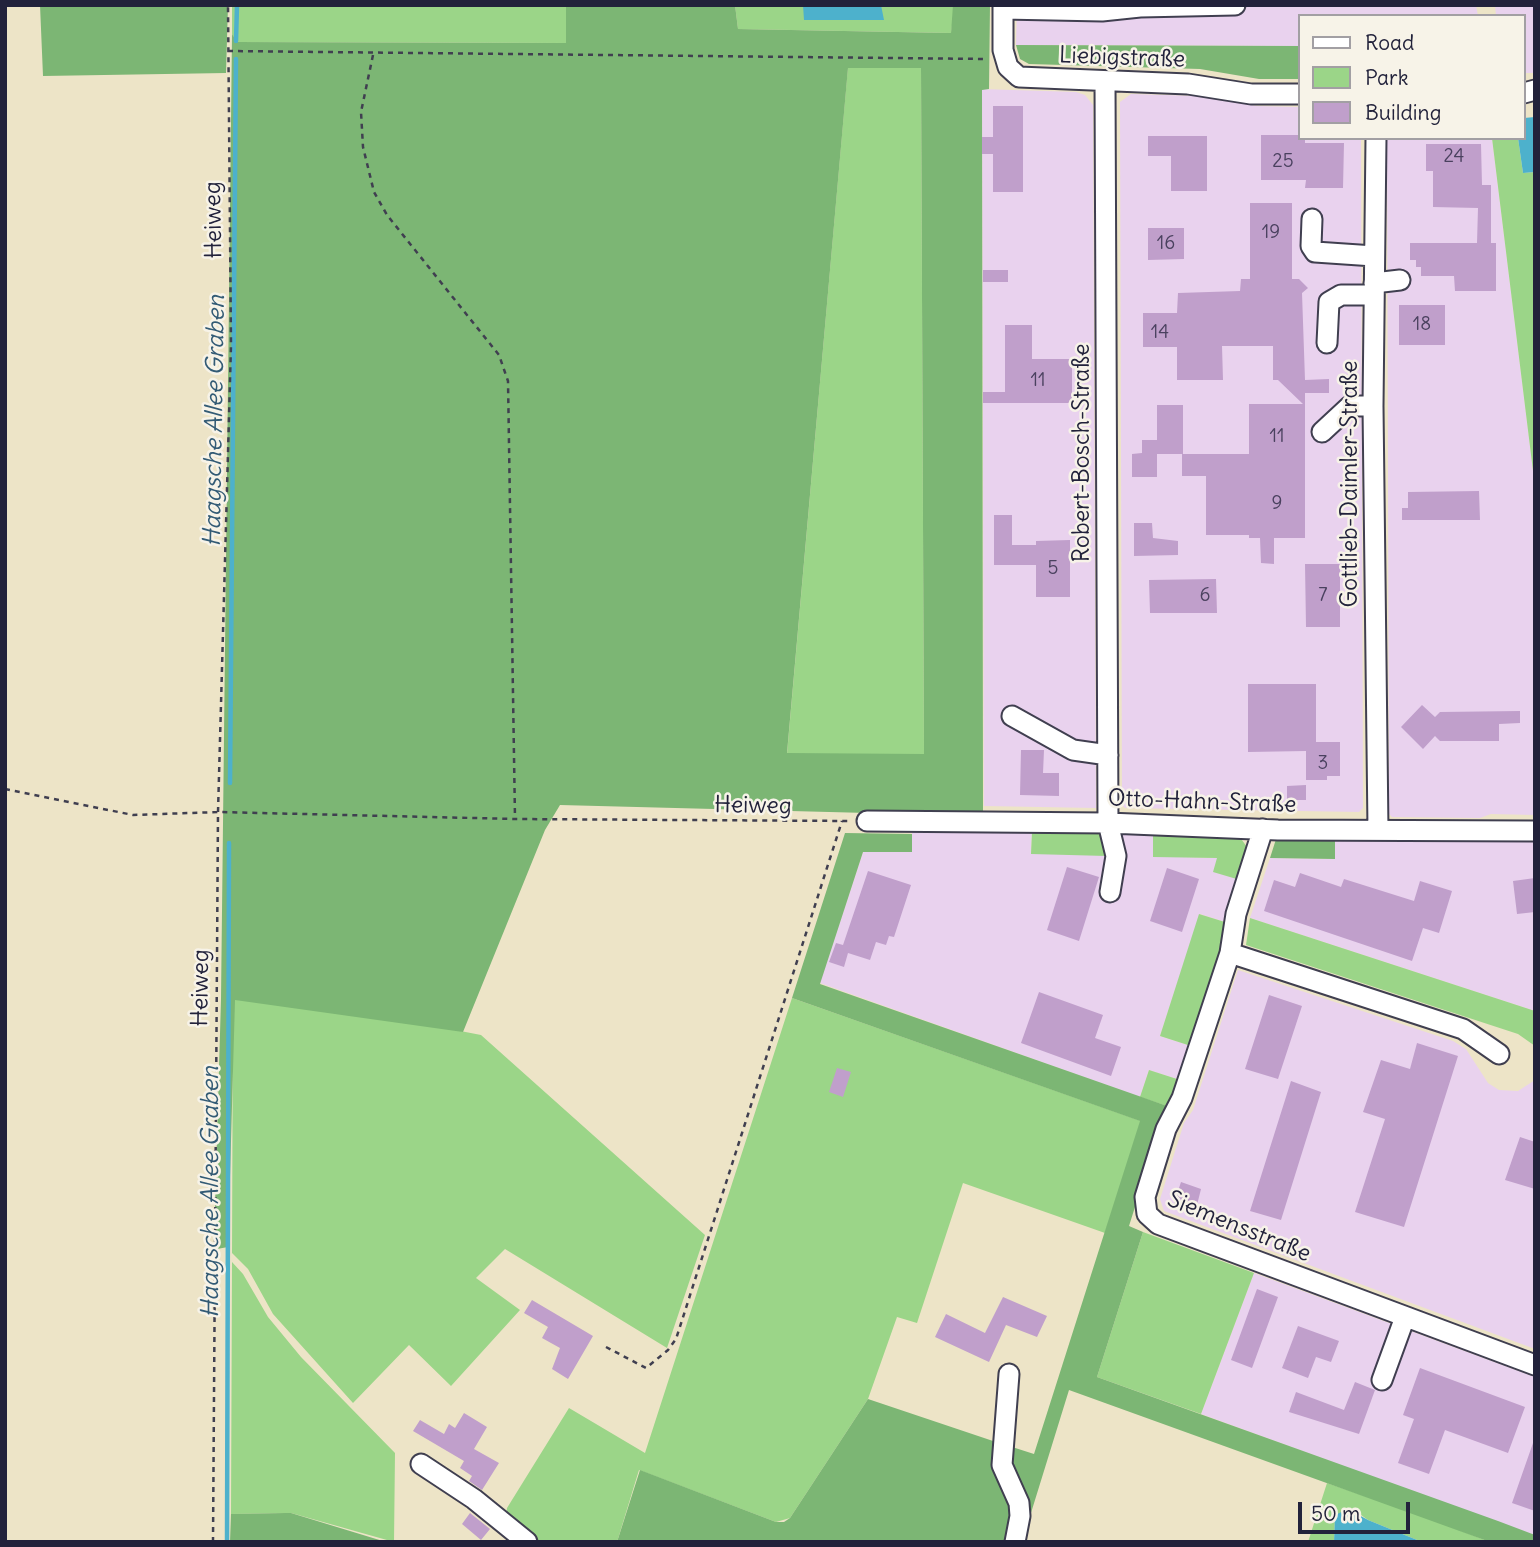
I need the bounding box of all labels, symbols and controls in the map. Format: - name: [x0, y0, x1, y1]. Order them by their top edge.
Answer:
- legend: [1298, 14, 1526, 140]
- text: Road: [1365, 29, 1414, 56]
- street label: Liebigstraße: [1058, 42, 1186, 74]
- text: Park: [1365, 64, 1408, 91]
- text: Building: [1365, 99, 1441, 126]
- house number: 24: [1443, 146, 1465, 168]
- house number: 25: [1272, 151, 1294, 173]
- street label: Heiweg: [200, 181, 228, 259]
- house number: 19: [1262, 222, 1280, 244]
- house number: 16: [1157, 233, 1175, 255]
- water label: Haagsche Allee Graben: [198, 295, 232, 547]
- house number: 18: [1413, 314, 1431, 336]
- house number: 14: [1151, 322, 1169, 344]
- street label: Robert-Bosch-Straße: [1068, 344, 1096, 562]
- street label: Gottlieb-Daimler-Straße: [1336, 361, 1364, 607]
- house number: 11: [1030, 370, 1046, 392]
- house number: 11: [1269, 426, 1285, 448]
- house number: 9: [1272, 493, 1282, 515]
- house number: 5: [1048, 558, 1058, 580]
- house number: 6: [1200, 585, 1210, 607]
- house number: 7: [1318, 585, 1328, 607]
- house number: 3: [1318, 753, 1328, 775]
- street label: Otto-Hahn-Straße: [1107, 785, 1297, 819]
- street label: Heiweg: [714, 792, 792, 820]
- street label: Heiweg: [187, 949, 215, 1027]
- water label: Haagsche Allee Graben: [197, 1066, 225, 1318]
- street label: Siemensstraße: [1163, 1186, 1315, 1268]
- scale bar: [1302, 1488, 1414, 1532]
- text: 50 m: [1311, 1500, 1360, 1527]

